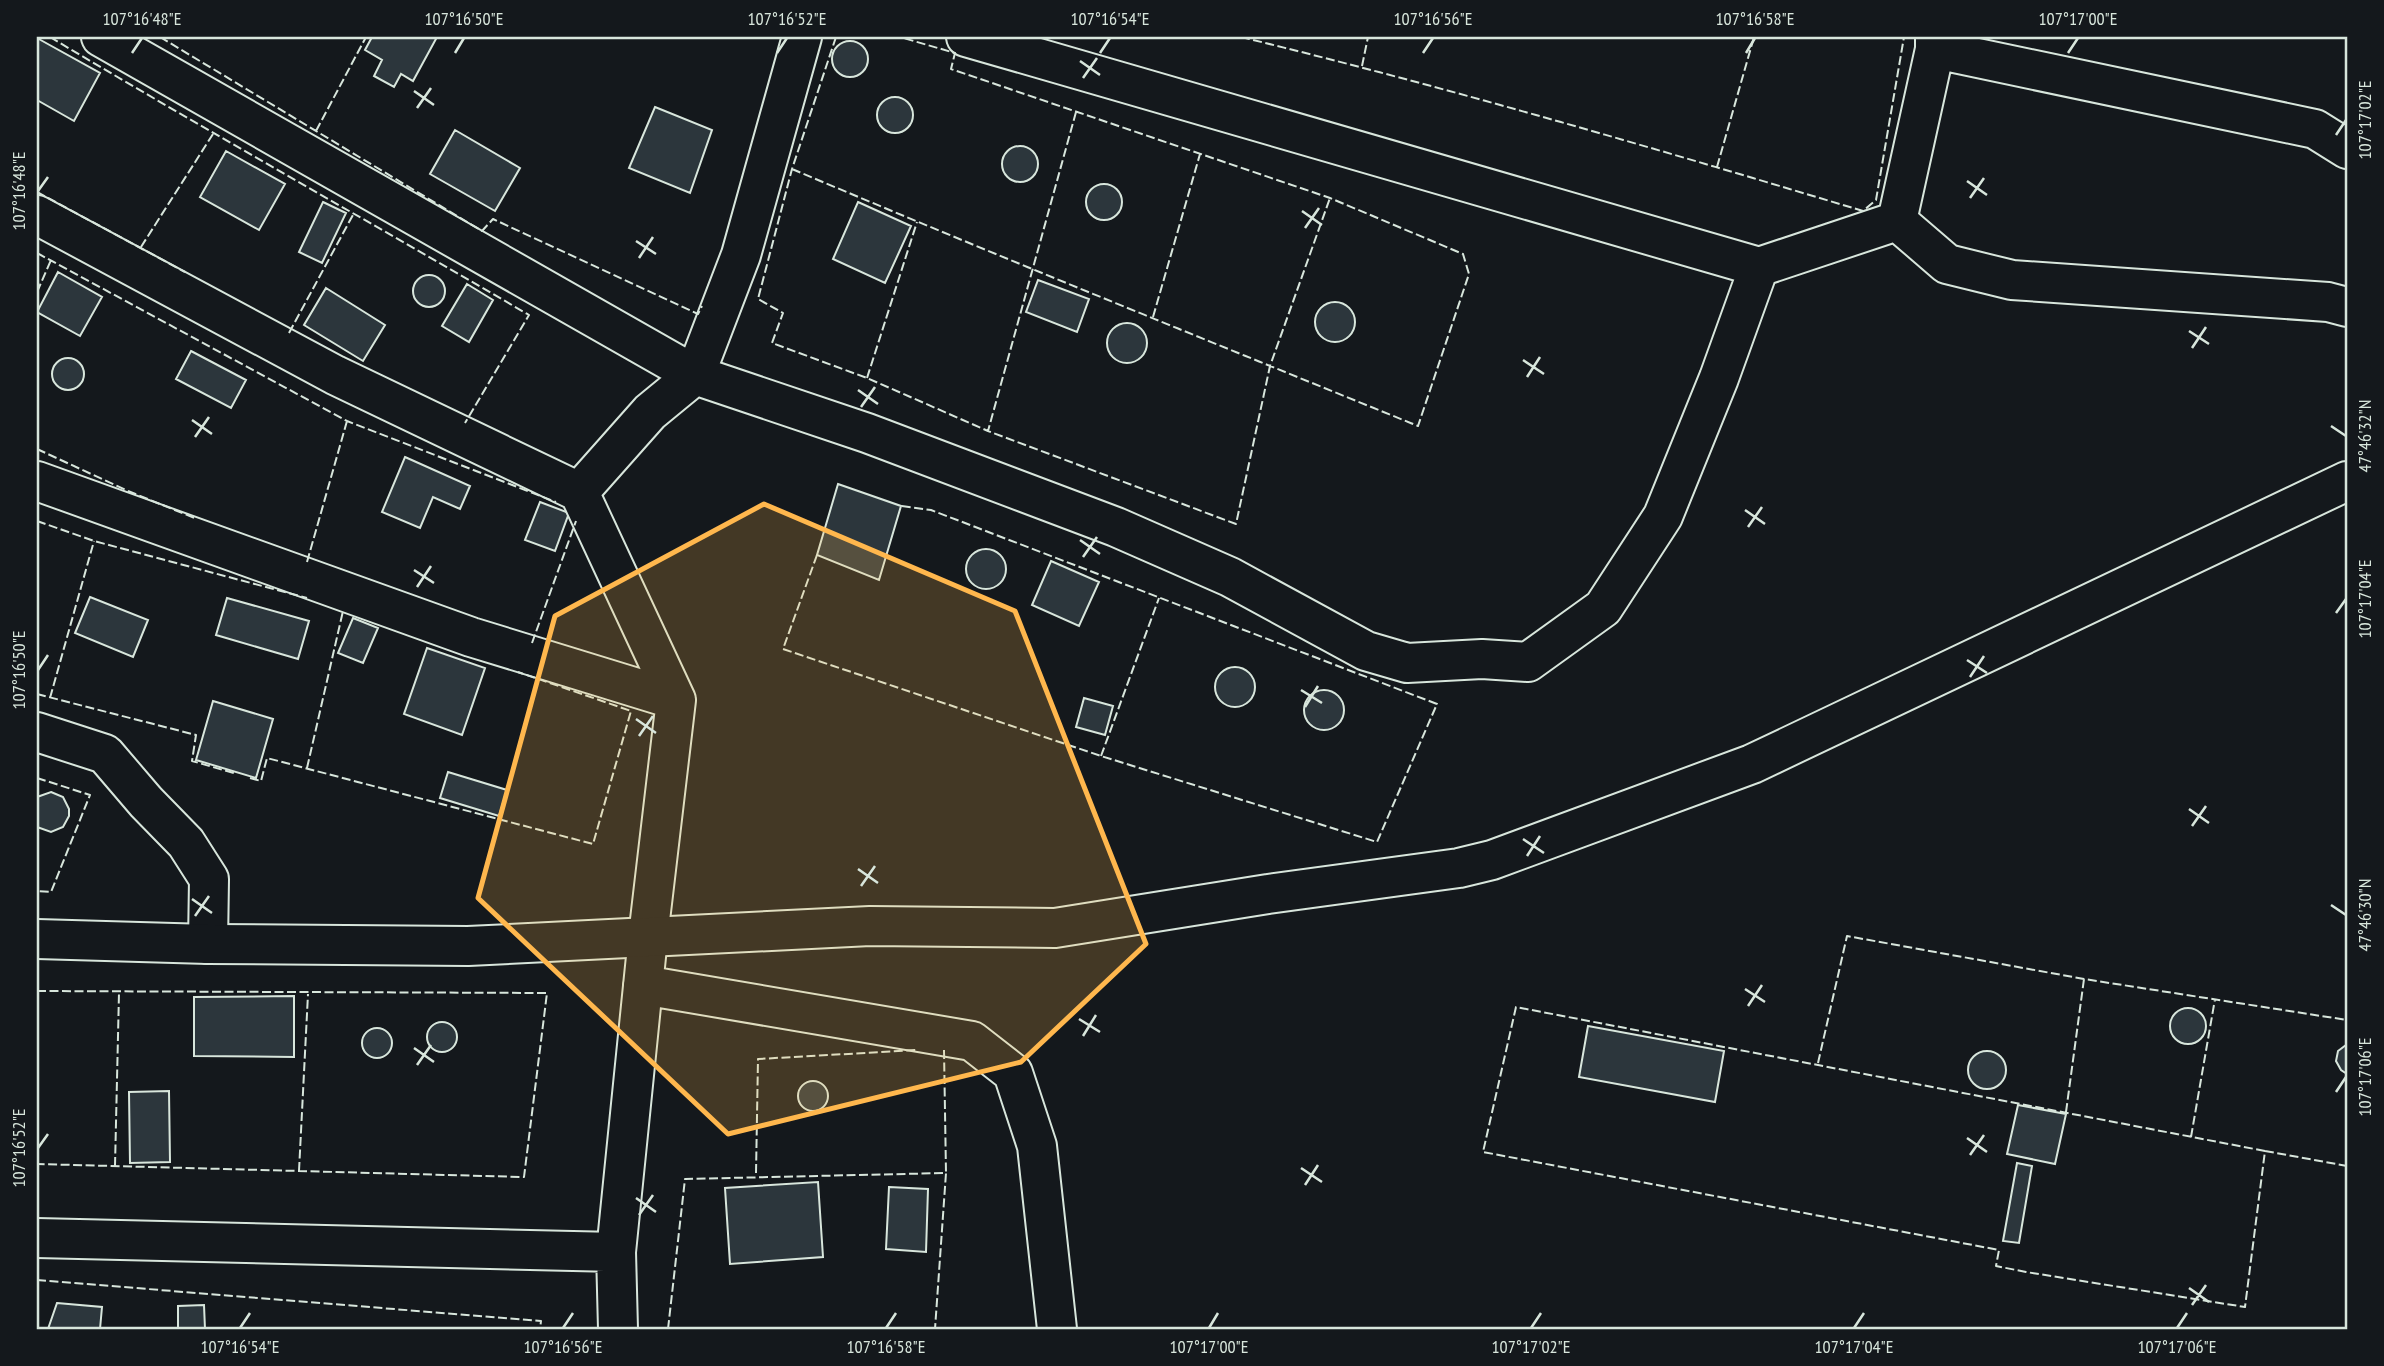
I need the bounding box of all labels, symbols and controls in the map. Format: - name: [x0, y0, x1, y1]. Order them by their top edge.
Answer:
- text: 107°16'48"E: [103, 7, 181, 30]
- text: 107°16'50"E: [425, 7, 503, 30]
- text: 107°16'52"E: [748, 7, 826, 30]
- text: 107°16'54"E: [1071, 7, 1149, 30]
- text: 107°16'56"E: [1394, 7, 1472, 30]
- text: 107°16'58"E: [1716, 7, 1794, 30]
- text: 107°17'00"E: [2039, 7, 2117, 30]
- text: 107°17'02"E: [2353, 81, 2376, 159]
- text: 107°16'48"E: [7, 152, 30, 230]
- text: 47°46'32"N: [2353, 400, 2376, 472]
- text: 107°17'04"E: [2353, 560, 2376, 638]
- text: 107°16'50"E: [7, 631, 30, 709]
- text: 47°46'30"N: [2353, 879, 2376, 951]
- text: 107°17'06"E: [2353, 1038, 2376, 1116]
- text: 107°16'52"E: [7, 1109, 30, 1187]
- text: 107°16'54"E: [201, 1335, 279, 1358]
- text: 107°16'56"E: [524, 1335, 602, 1358]
- text: 107°16'58"E: [847, 1335, 925, 1358]
- text: 107°17'00"E: [1170, 1335, 1248, 1358]
- text: 107°17'02"E: [1492, 1335, 1570, 1358]
- text: 107°17'04"E: [1815, 1335, 1893, 1358]
- text: 107°17'06"E: [2138, 1335, 2216, 1358]

